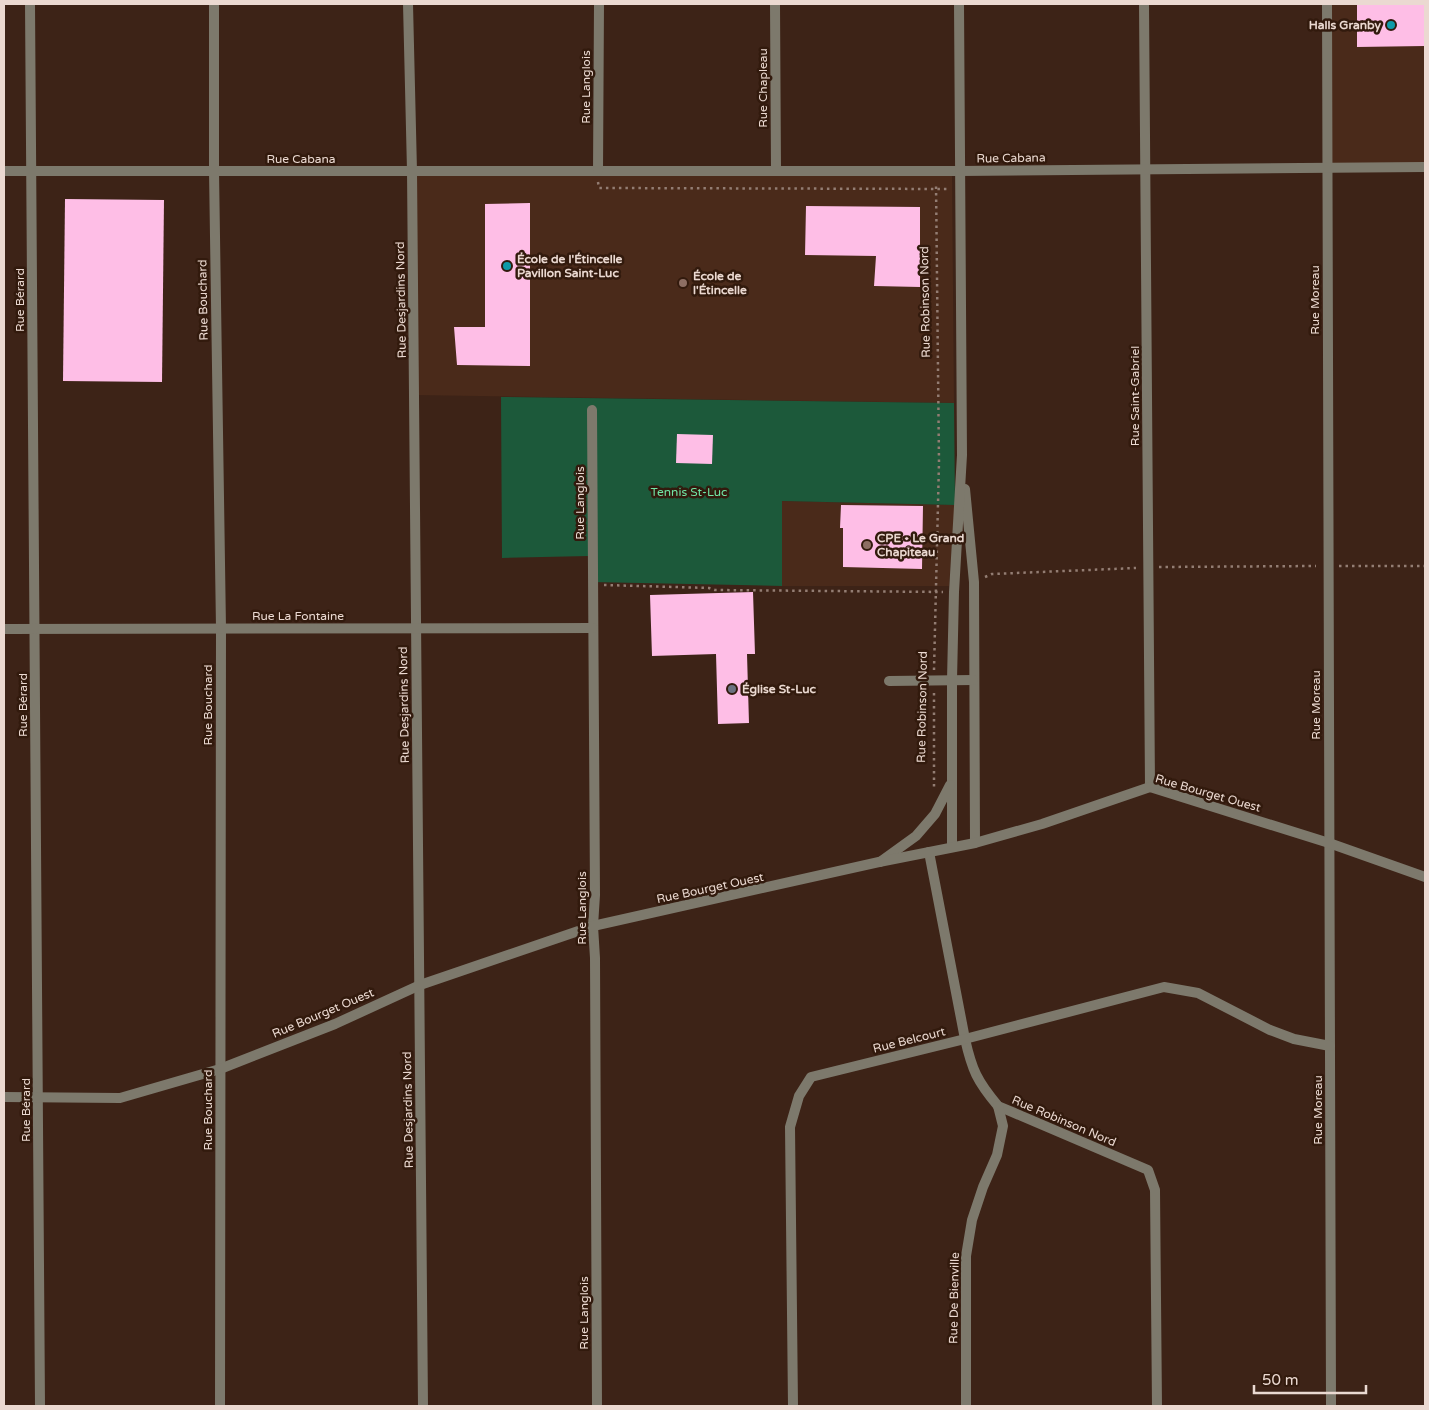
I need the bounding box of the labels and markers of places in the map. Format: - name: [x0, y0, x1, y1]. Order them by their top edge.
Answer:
- place label: Halls Granby: [1309, 18, 1382, 33]
- marker: Halls Granby: [1385, 19, 1397, 31]
- place label: École de l'Étincelle Pavillon Saint-Luc: [517, 252, 623, 280]
- marker: École de l'Étincelle Pavillon Saint-Luc: [501, 260, 513, 272]
- place label: École de l'Étincelle: [693, 269, 747, 297]
- marker: École de l'Étincelle: [677, 277, 689, 289]
- place label: CPE - Le Grand Chapiteau: [877, 531, 964, 560]
- marker: CPE - Le Grand Chapiteau: [861, 539, 873, 551]
- place label: Église St-Luc: [742, 682, 817, 697]
- marker: Église St-Luc: [726, 683, 738, 695]

